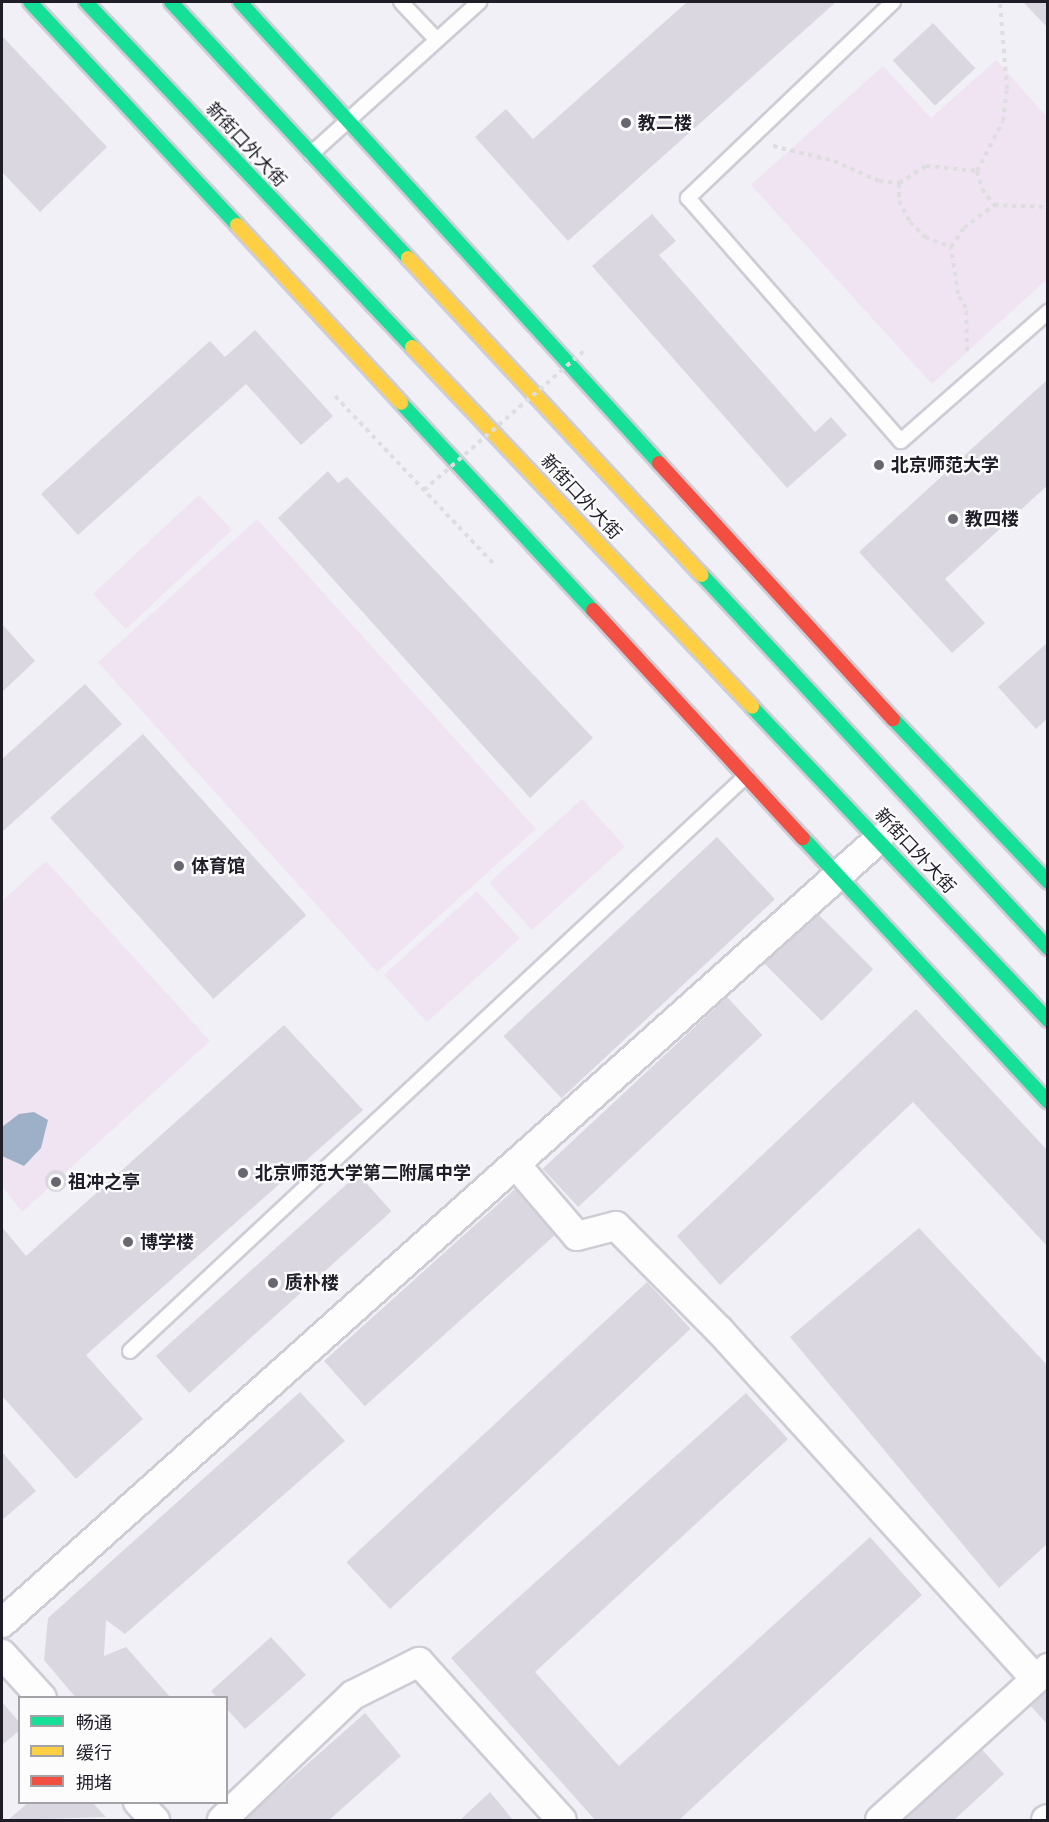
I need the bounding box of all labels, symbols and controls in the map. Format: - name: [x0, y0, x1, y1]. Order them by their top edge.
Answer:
- street label: 新街口外大街: [201, 98, 291, 192]
- place label: 教二楼: [638, 112, 692, 134]
- marker: 教二楼: [619, 116, 633, 130]
- street label: 新街口外大街: [536, 450, 626, 544]
- place label: 北京师范大学: [891, 454, 999, 476]
- marker: 北京师范大学: [872, 458, 886, 472]
- place label: 教四楼: [965, 508, 1019, 530]
- marker: 教四楼: [946, 512, 960, 526]
- street label: 新街口外大街: [870, 804, 960, 898]
- place label: 体育馆: [191, 855, 245, 877]
- marker: 体育馆: [172, 859, 186, 873]
- place label: 北京师范大学第二附属中学: [255, 1162, 471, 1184]
- marker: 北京师范大学第二附属中学: [236, 1166, 250, 1180]
- place label: 祖冲之亭: [68, 1171, 140, 1193]
- marker: 祖冲之亭: [49, 1175, 63, 1189]
- place label: 博学楼: [140, 1231, 194, 1253]
- marker: 博学楼: [121, 1235, 135, 1249]
- place label: 质朴楼: [285, 1272, 339, 1294]
- marker: 质朴楼: [266, 1276, 280, 1290]
- legend: [18, 1696, 228, 1804]
- text: 畅通: [76, 1711, 112, 1734]
- text: 缓行: [76, 1741, 112, 1764]
- text: 拥堵: [76, 1771, 112, 1794]

